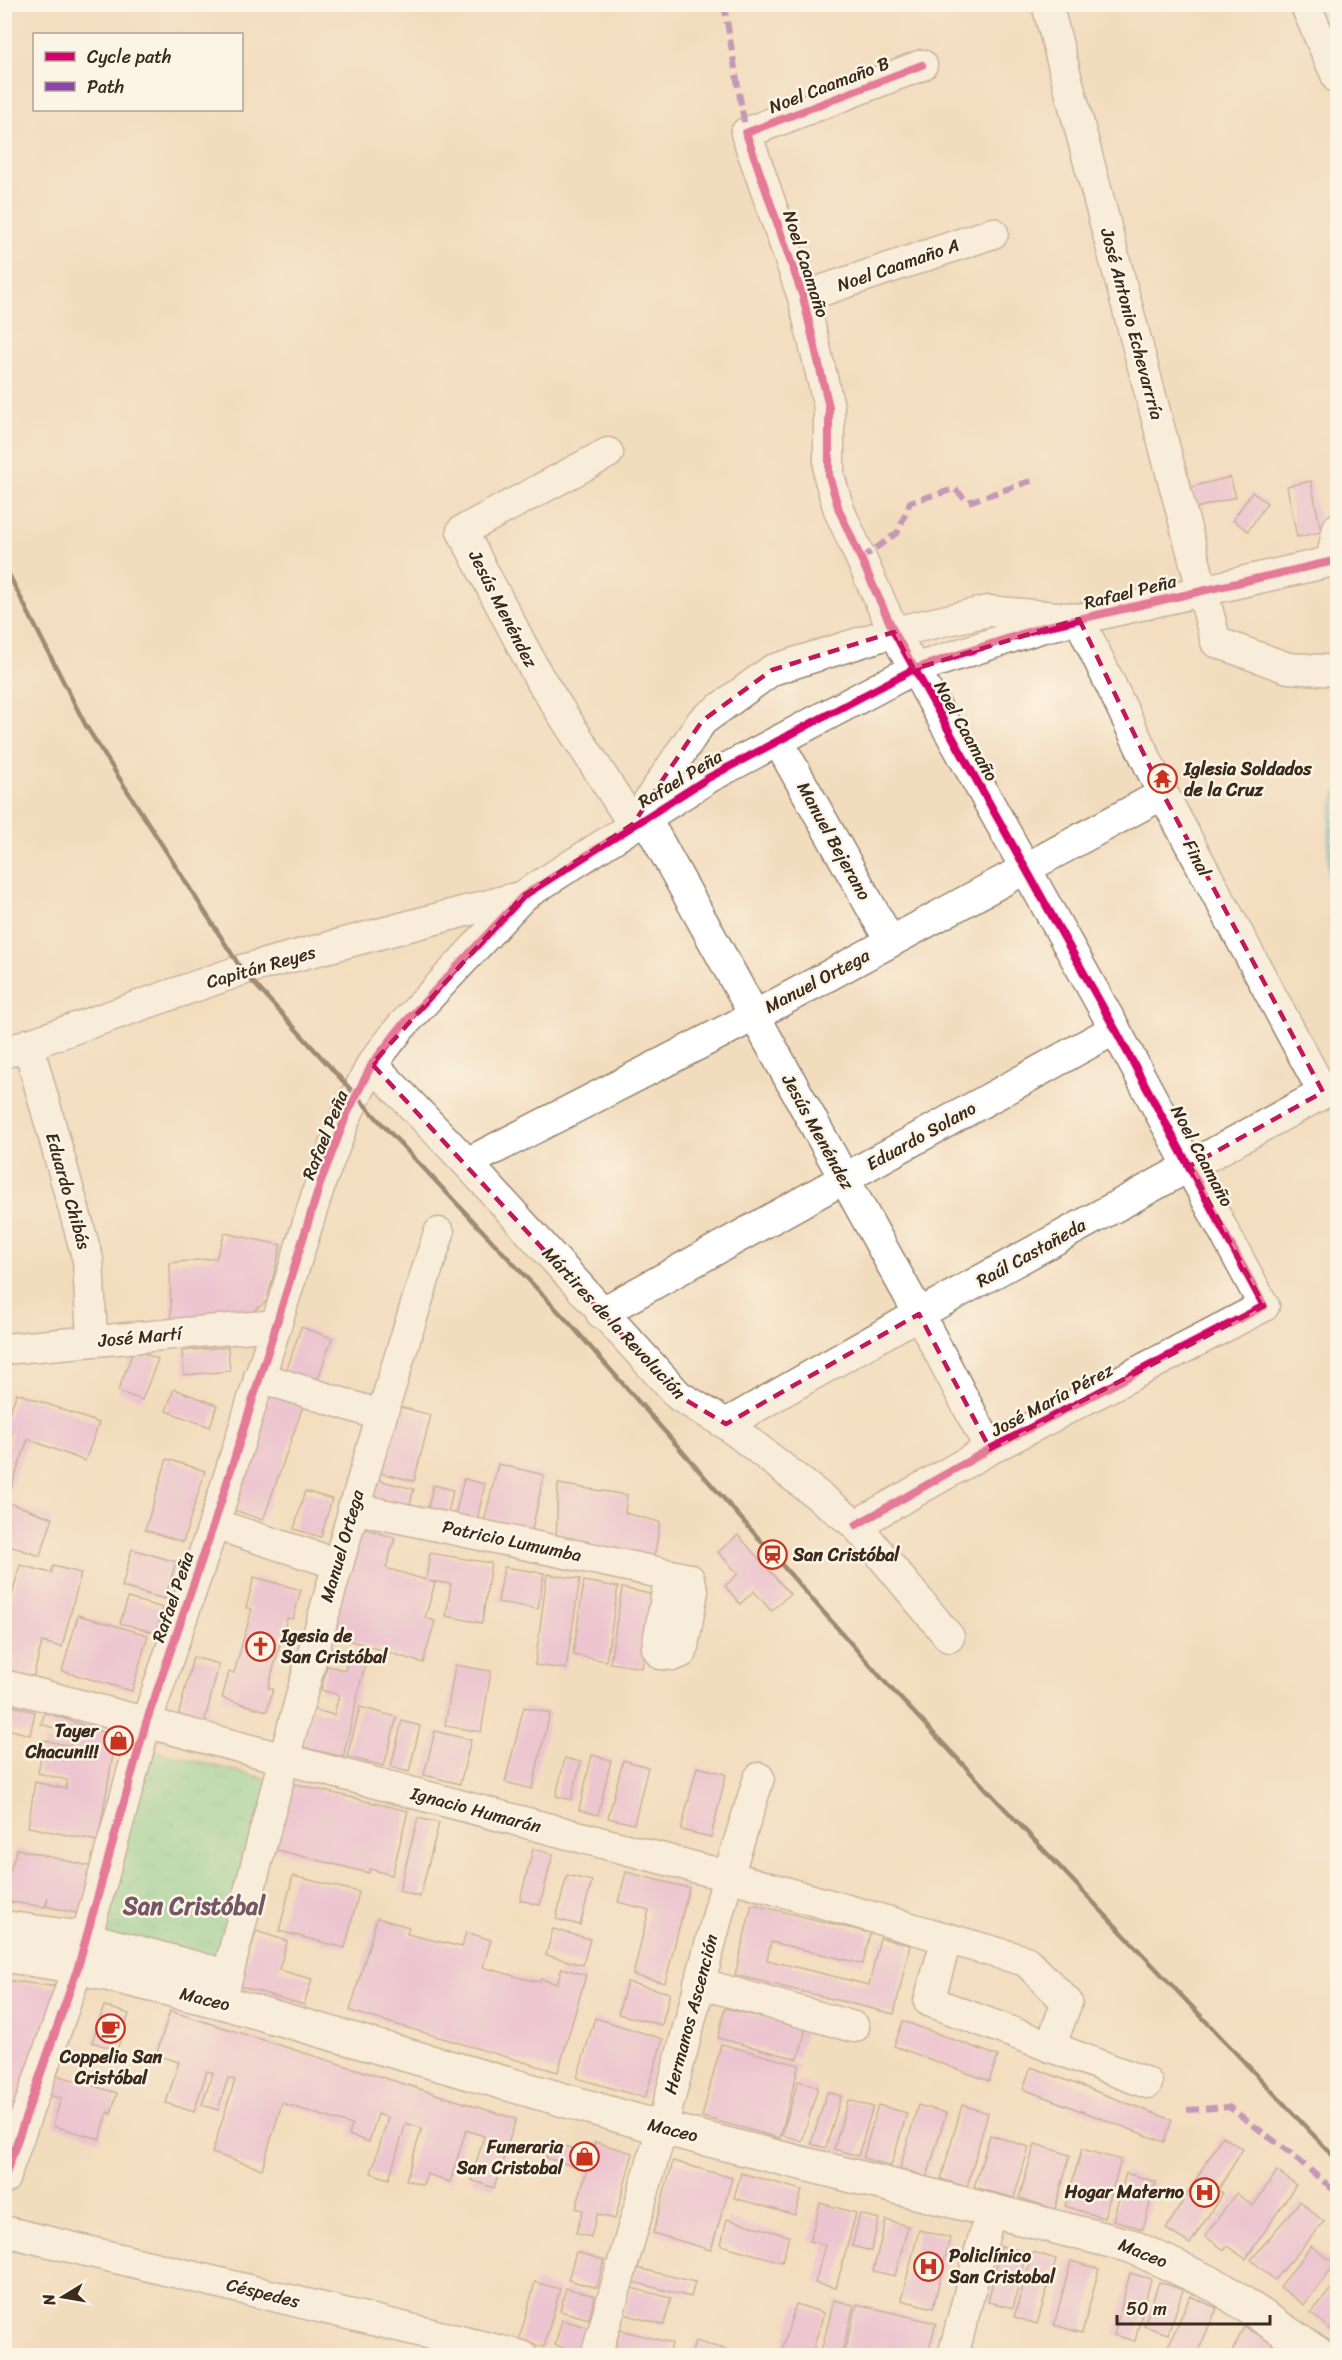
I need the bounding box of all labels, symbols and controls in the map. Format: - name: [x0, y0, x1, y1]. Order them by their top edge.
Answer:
- legend: [33, 33, 243, 111]
- text: Cycle path: [87, 41, 171, 73]
- street label: Noel Caamaño B: [764, 47, 894, 123]
- text: Path: [87, 71, 124, 103]
- street label: Noel Caamaño: [774, 206, 838, 322]
- street label: José Antonio Echevarrría: [1091, 224, 1173, 423]
- street label: Noel Caamaño A: [832, 229, 964, 301]
- street label: Jesús Menéndez: [459, 544, 547, 674]
- street label: Rafael Peña: [1080, 565, 1181, 619]
- street label: Noel Caamaño: [925, 674, 1007, 788]
- street label: Rafael Peña: [631, 740, 730, 817]
- place label: Iglesia Soldados de la Cruz: [1183, 753, 1312, 806]
- temple icon: Iglesia Soldados de la Cruz: [1147, 763, 1179, 795]
- street label: Manuel Bejerano: [788, 776, 880, 906]
- street label: Final: [1174, 833, 1221, 883]
- street label: Capitán Reyes: [202, 936, 320, 998]
- street label: Manuel Ortega: [758, 939, 877, 1022]
- street label: Jesús Menéndez: [772, 1067, 863, 1196]
- street label: Rafael Peña: [292, 1084, 358, 1185]
- street label: Eduardo Solano: [860, 1092, 982, 1180]
- street label: Noel Caamaño: [1162, 1099, 1242, 1213]
- street label: Eduardo Chibás: [36, 1129, 100, 1254]
- street label: Raúl Castañeda: [970, 1209, 1093, 1297]
- street label: Mártires de la Revolución: [534, 1239, 694, 1407]
- street label: José Martí: [96, 1317, 185, 1357]
- street label: José María Pérez: [984, 1354, 1120, 1446]
- street label: Manuel Ortega: [311, 1485, 374, 1606]
- street label: Patricio Lumumba: [439, 1511, 585, 1571]
- station icon: San Cristóbal: [756, 1539, 788, 1571]
- place label: San Cristóbal: [792, 1539, 900, 1571]
- street label: Rafael Peña: [143, 1546, 204, 1647]
- place label: Igesia de San Cristóbal: [280, 1620, 388, 1673]
- church icon: Igesia de San Cristóbal: [244, 1630, 276, 1662]
- place label: Tayer Chacun!!!: [24, 1715, 100, 1768]
- shop icon: Tayer Chacun!!!: [103, 1725, 135, 1757]
- street label: Ignacio Humarán: [406, 1777, 545, 1843]
- district label: San Cristóbal: [122, 1885, 266, 1927]
- street label: Hermanos Ascención: [654, 1930, 728, 2098]
- street label: Maceo: [176, 1977, 234, 2021]
- cafe icon: Coppelia San Cristóbal: [95, 2012, 127, 2044]
- place label: Coppelia San Cristóbal: [59, 2041, 163, 2094]
- street label: Maceo: [644, 2108, 702, 2152]
- place label: Funeraria San Cristobal: [456, 2131, 564, 2184]
- shop icon: Funeraria San Cristobal: [568, 2141, 600, 2173]
- place label: Hogar Materno: [1064, 2176, 1185, 2208]
- hospital icon: Hogar Materno: [1189, 2176, 1221, 2208]
- street label: Maceo: [1113, 2229, 1173, 2277]
- place label: Policlínico San Cristobal: [948, 2240, 1056, 2293]
- hospital icon: Policlínico San Cristobal: [912, 2250, 944, 2282]
- north arrow: [33, 2267, 93, 2327]
- street label: Céspedes: [223, 2268, 304, 2318]
- scale bar: [1117, 2288, 1270, 2326]
- text: N: [33, 2291, 64, 2309]
- text: 50 m: [1126, 2293, 1167, 2325]

